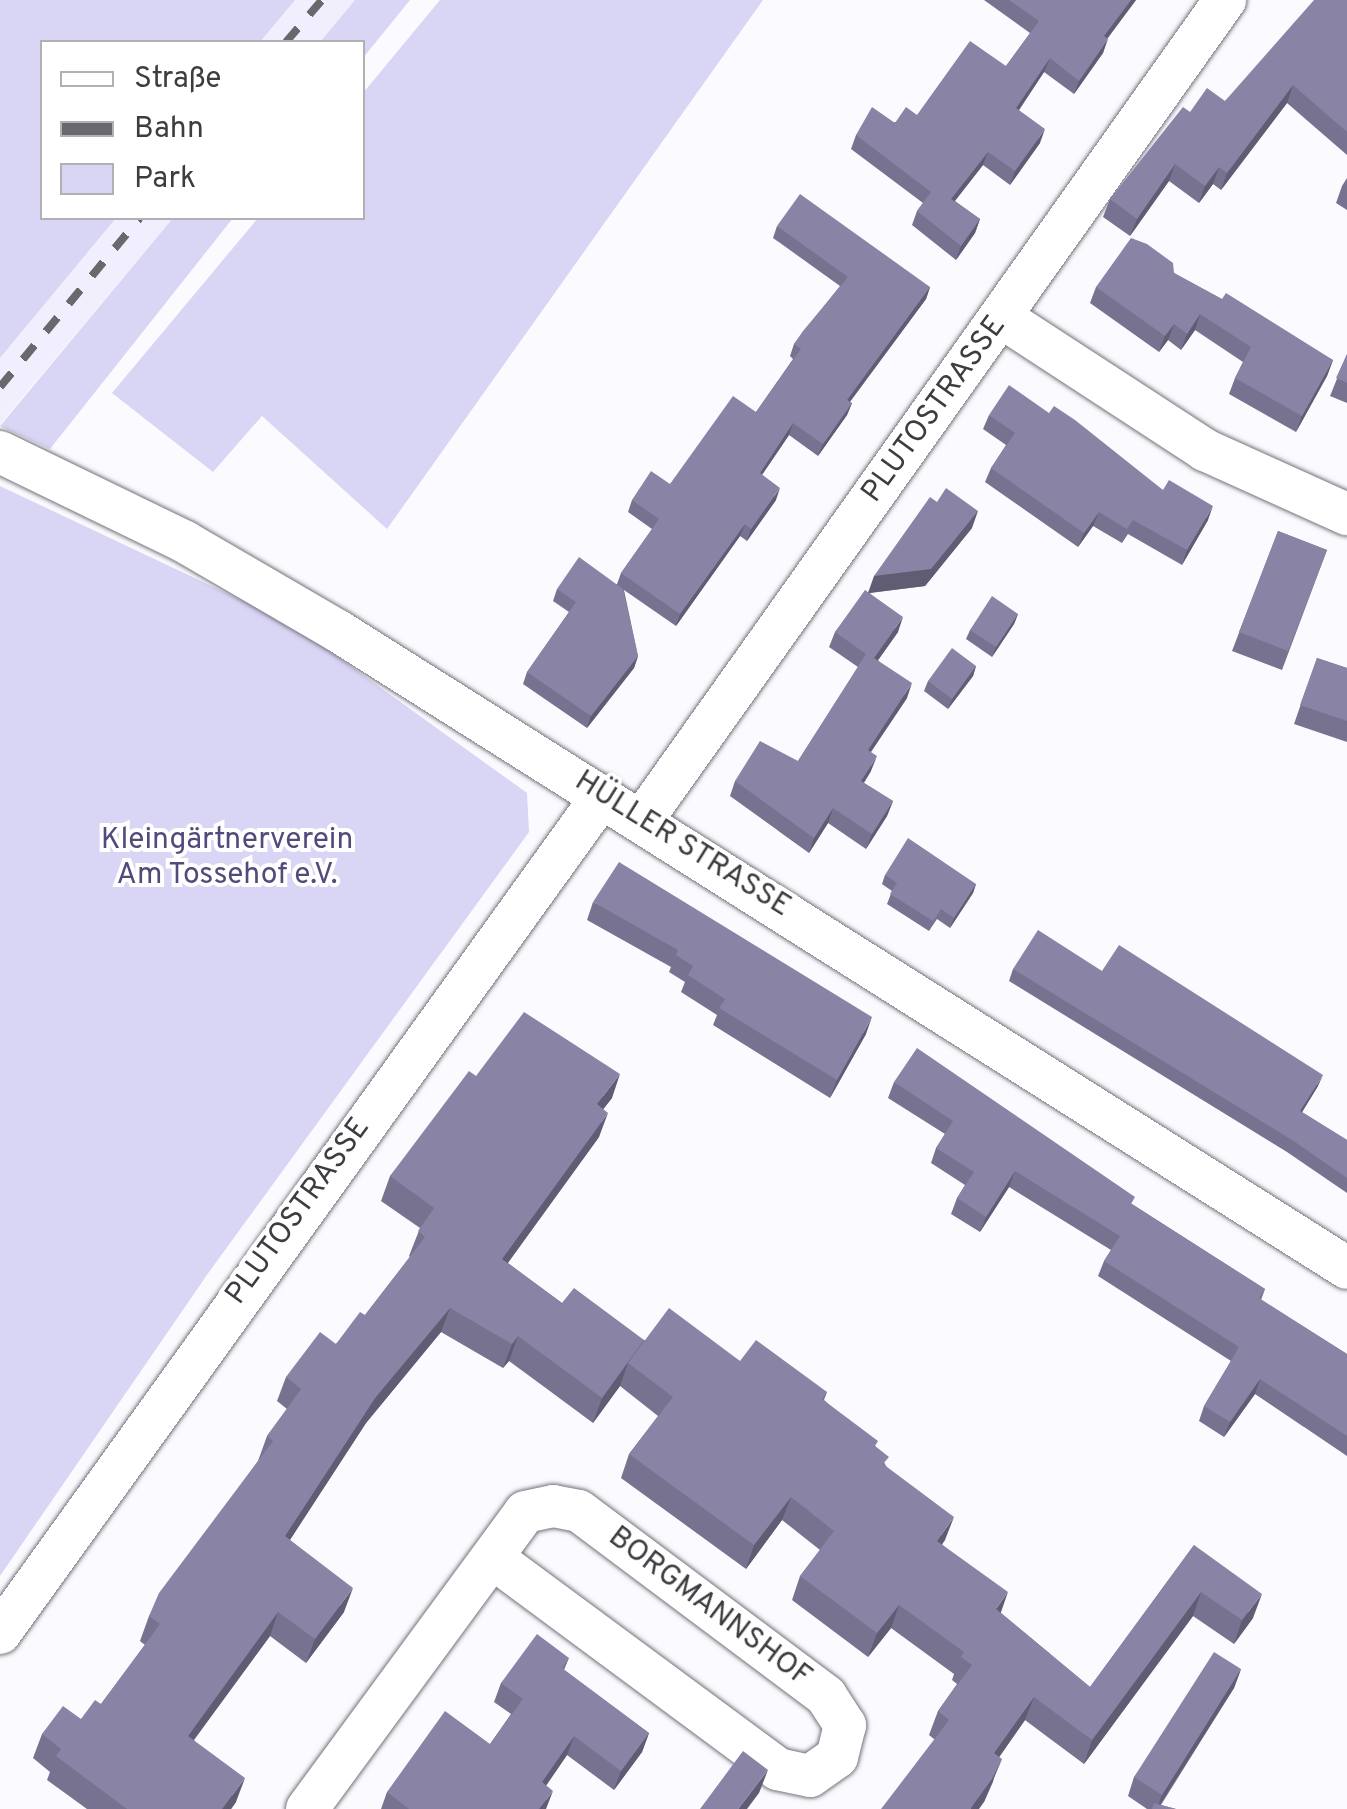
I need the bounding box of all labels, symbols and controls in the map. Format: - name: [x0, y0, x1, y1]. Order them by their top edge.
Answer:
- legend: [40, 40, 365, 220]
- text: Straße: [134, 61, 221, 98]
- text: Bahn: [134, 111, 204, 148]
- text: Park: [134, 161, 196, 198]
- street label: PLUTOSTRASSE: [855, 310, 1015, 510]
- street label: HÜLLER STRASSE: [567, 764, 797, 926]
- park label: Kleingärtnerverein Am Tossehof e.V.: [101, 823, 353, 894]
- street label: PLUTOSTRASSE: [219, 1112, 379, 1312]
- street label: BORGMANNSHOF: [600, 1520, 818, 1696]

